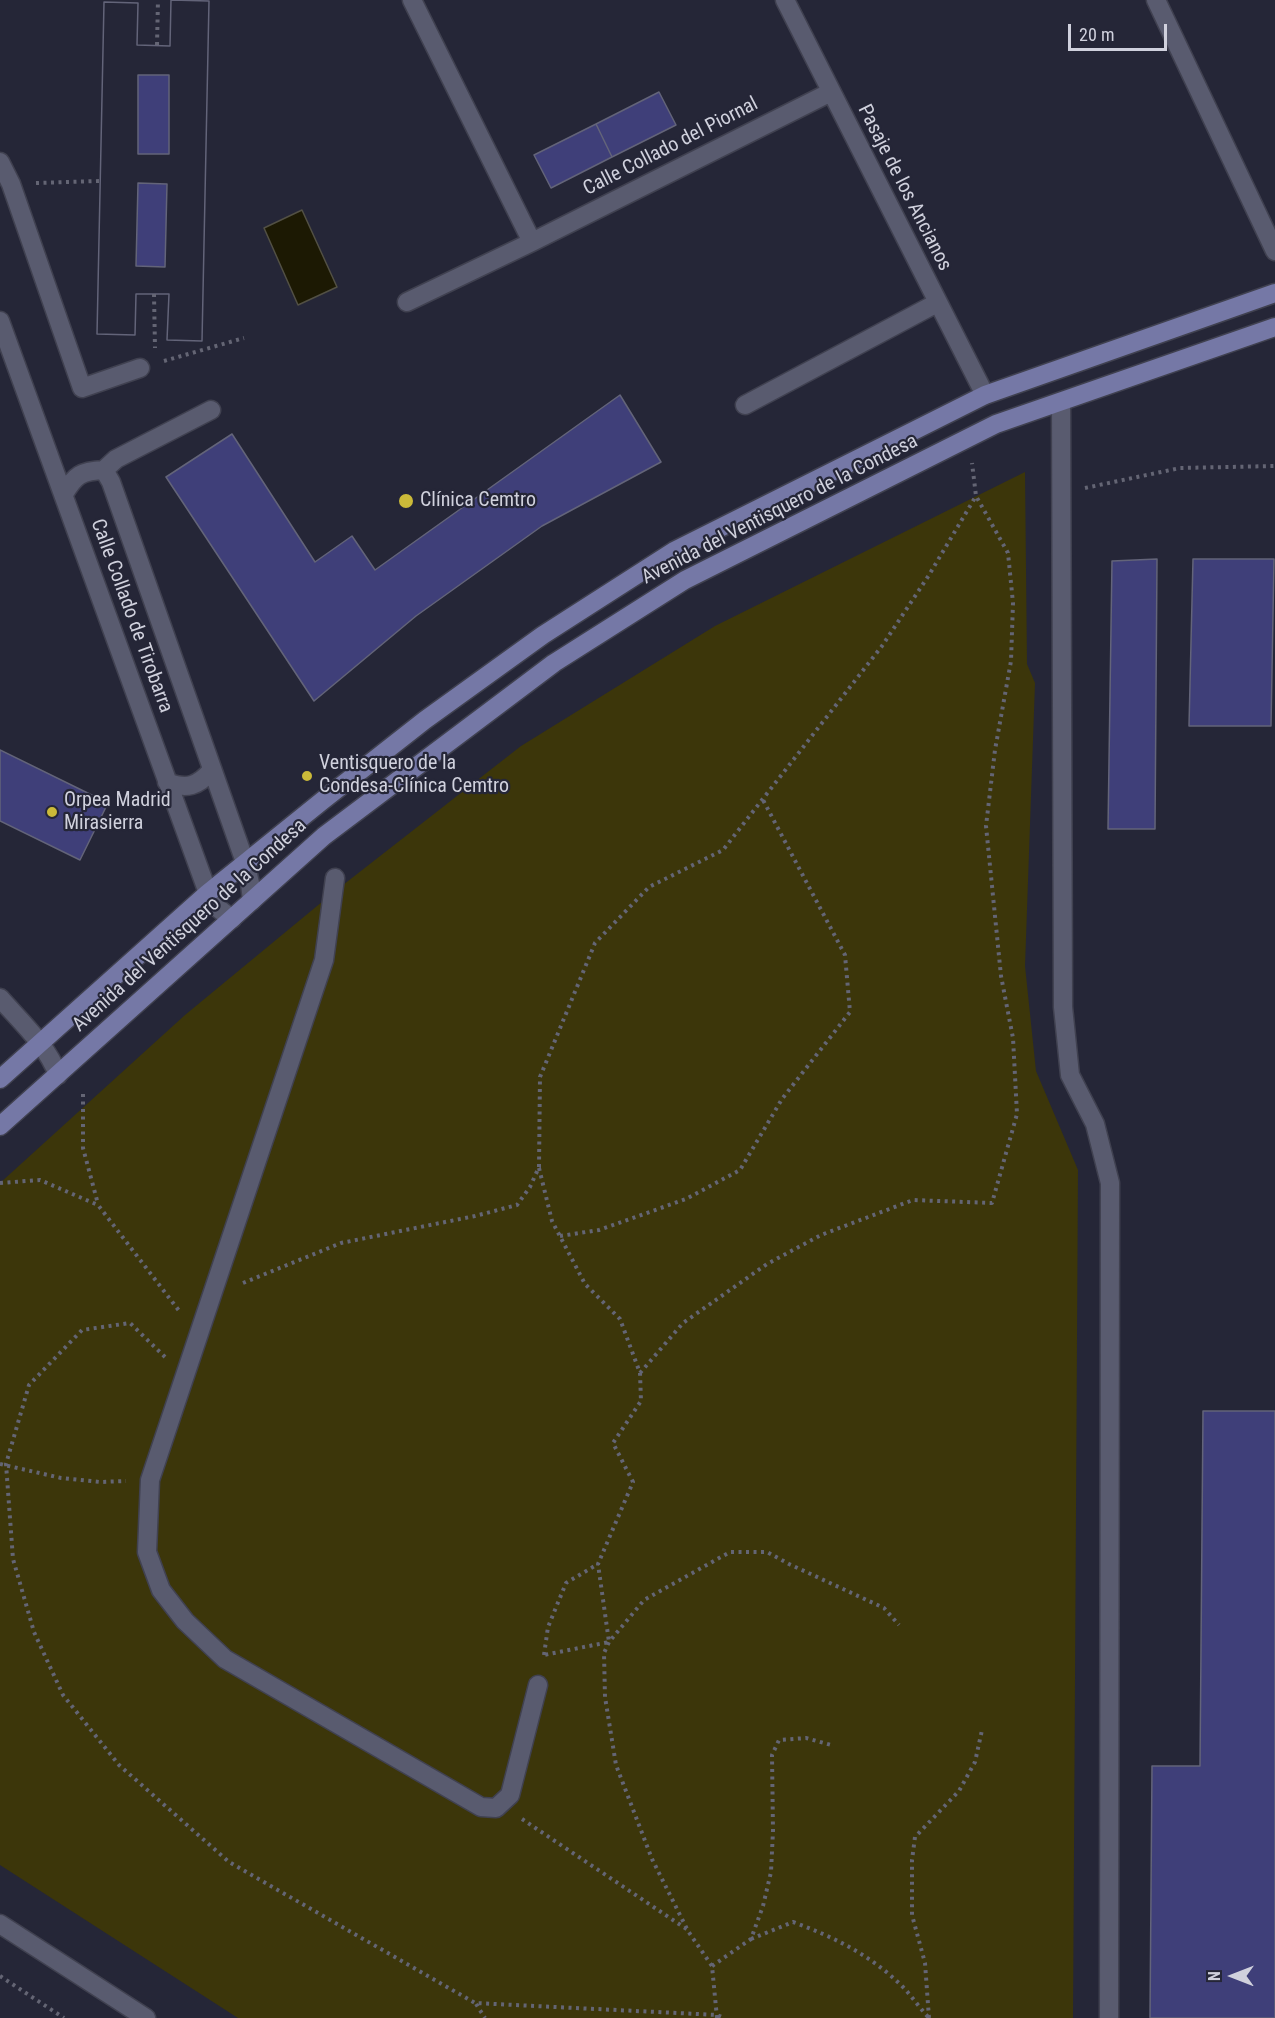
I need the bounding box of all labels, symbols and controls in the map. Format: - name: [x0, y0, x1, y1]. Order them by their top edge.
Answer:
- scale bar: [1071, 12, 1170, 50]
- text: 20 m: [1079, 24, 1114, 45]
- street label: Calle Collado del Piornal: [580, 93, 762, 201]
- street label: Pasaje de los Ancianos: [852, 101, 956, 275]
- street label: Avenida del Ventisquero de la Condesa: [638, 430, 922, 590]
- place label: Clínica Cemtro: [420, 489, 536, 513]
- marker: Clínica Cemtro: [397, 492, 415, 510]
- street label: Calle Collado de Tirobarra: [85, 516, 177, 716]
- place label: Ventisquero de la Condesa-Clínica Cemtro: [319, 752, 509, 799]
- marker: Ventisquero de la Condesa-Clínica Cemtro: [300, 769, 314, 783]
- place label: Orpea Madrid Mirasierra: [64, 789, 171, 836]
- marker: Orpea Madrid Mirasierra: [45, 805, 59, 819]
- street label: Avenida del Ventisquero de la Condesa: [68, 815, 312, 1037]
- north arrow: [1203, 1946, 1263, 2006]
- text: N: [1205, 1971, 1224, 1981]

